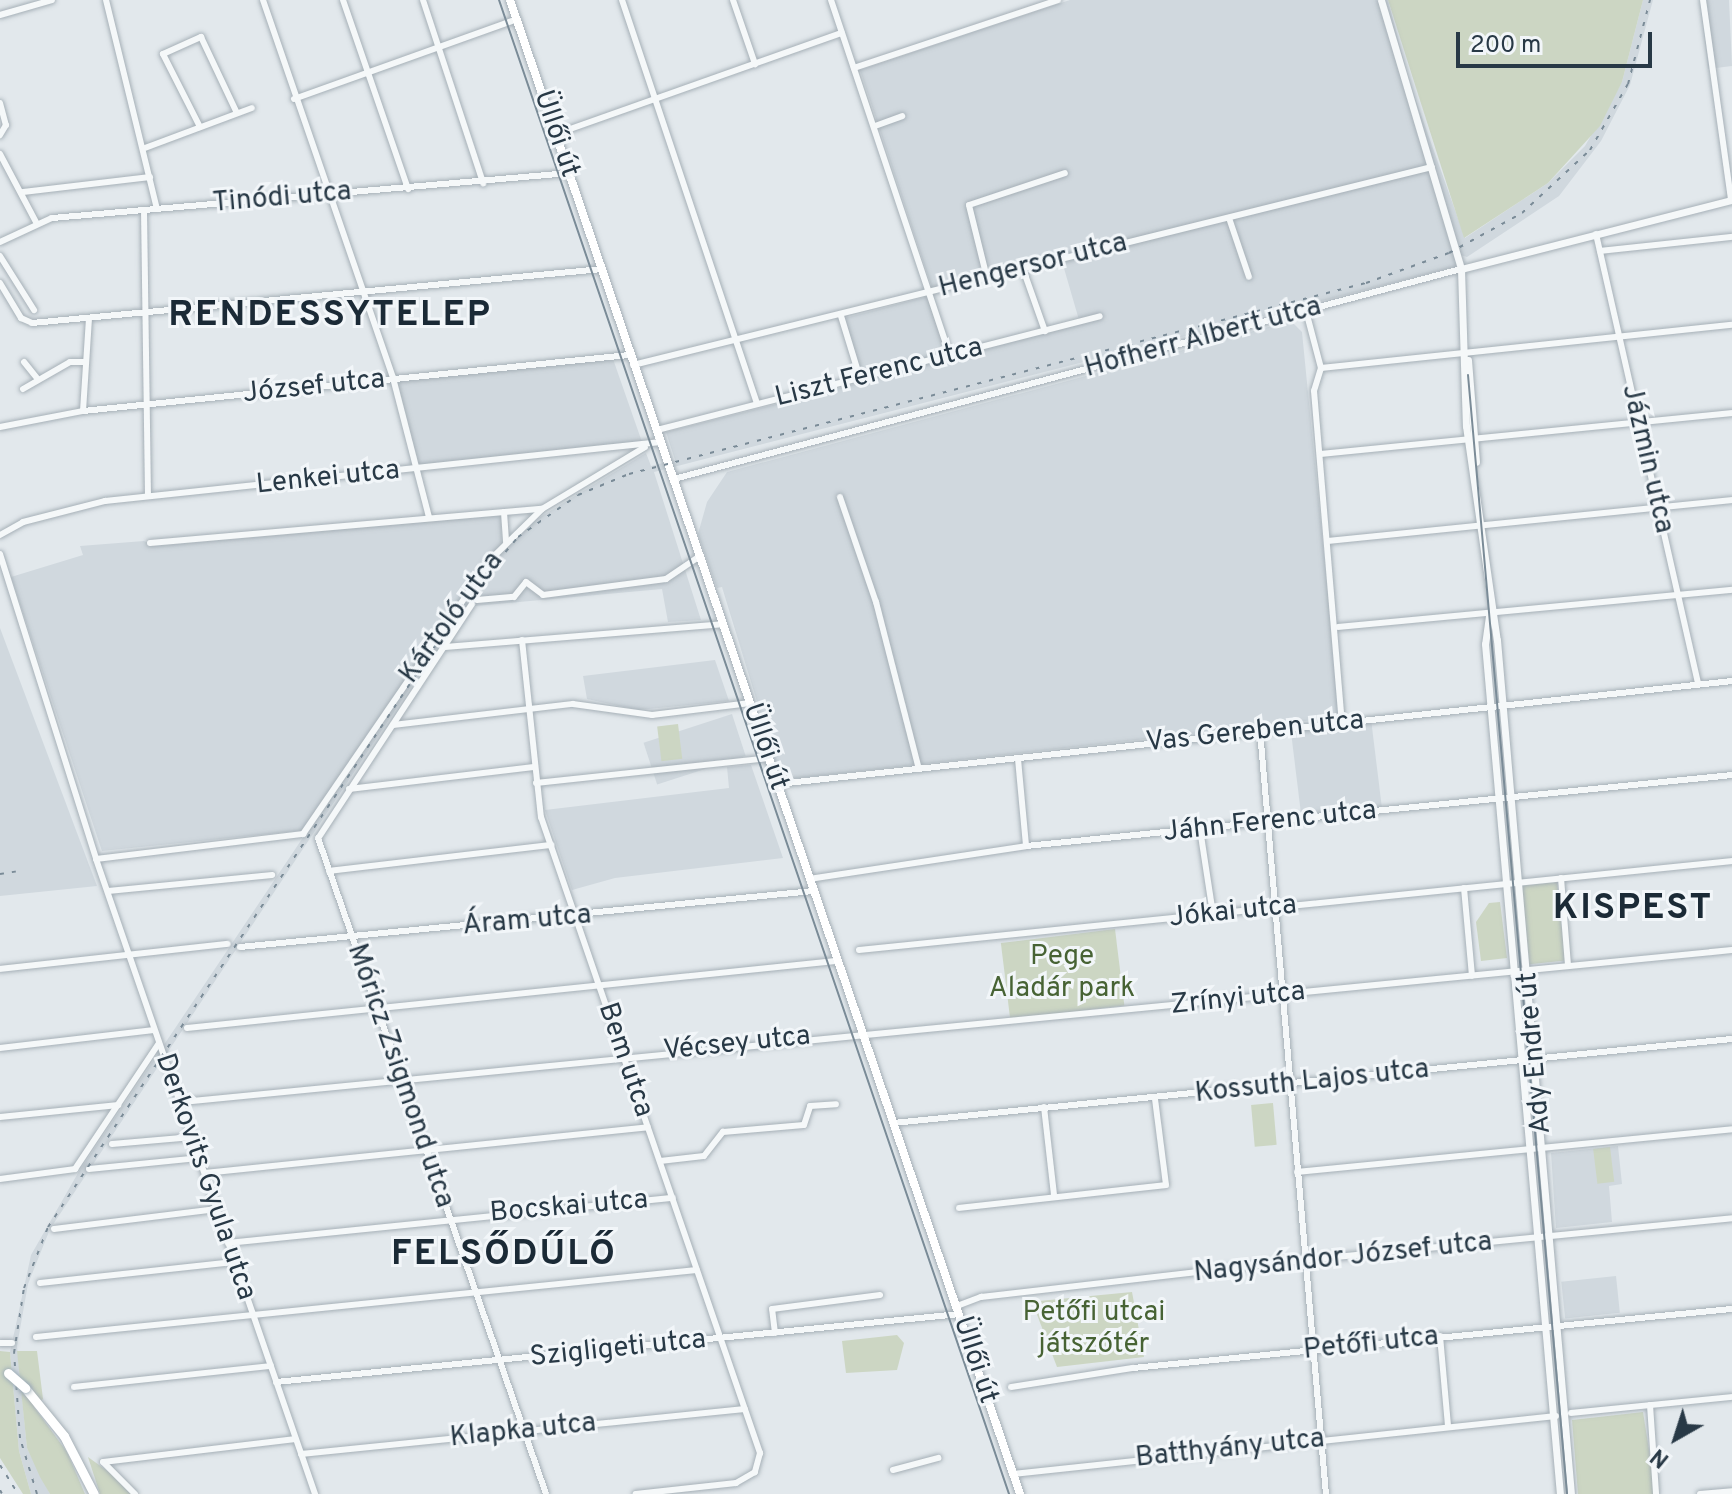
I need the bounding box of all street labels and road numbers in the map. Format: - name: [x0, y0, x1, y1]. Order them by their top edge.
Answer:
- street label: Üllői út: [526, 86, 586, 182]
- street label: Tinódi utca: [211, 175, 353, 221]
- street label: Hengersor utca: [935, 226, 1131, 306]
- street label: Hofherr Albert utca: [1080, 290, 1326, 386]
- street label: Liszt Ferenc utca: [772, 331, 986, 415]
- street label: József utca: [241, 363, 387, 411]
- street label: Jázmin utca: [1614, 381, 1680, 537]
- street label: Lenkei utca: [255, 454, 401, 502]
- street label: Kártoló utca: [393, 546, 511, 690]
- street label: Üllői út: [735, 699, 795, 795]
- street label: Vas Gereben utca: [1144, 704, 1366, 760]
- street label: Jáhn Ferenc utca: [1162, 794, 1378, 850]
- street label: Jókai utca: [1168, 889, 1298, 935]
- street label: Áram utca: [461, 899, 593, 943]
- street label: Móricz Zsigmond utca: [339, 940, 461, 1212]
- street label: Ady Endre út: [1511, 971, 1559, 1135]
- street label: Zrínyi utca: [1169, 975, 1307, 1023]
- street label: Bem utca: [590, 998, 660, 1122]
- street label: Vécsey utca: [662, 1020, 812, 1068]
- street label: Derkovits Gyula utca: [147, 1049, 263, 1305]
- street label: Kossuth Lajos utca: [1193, 1053, 1431, 1111]
- street label: Bocskai utca: [489, 1183, 649, 1231]
- street label: Nagysándor József utca: [1192, 1226, 1494, 1290]
- street label: Üllői út: [945, 1312, 1005, 1408]
- street label: Petőfi utca: [1302, 1320, 1440, 1368]
- street label: Szigligeti utca: [528, 1323, 708, 1375]
- street label: Klapka utca: [448, 1407, 598, 1455]
- street label: Batthyány utca: [1134, 1422, 1326, 1476]

